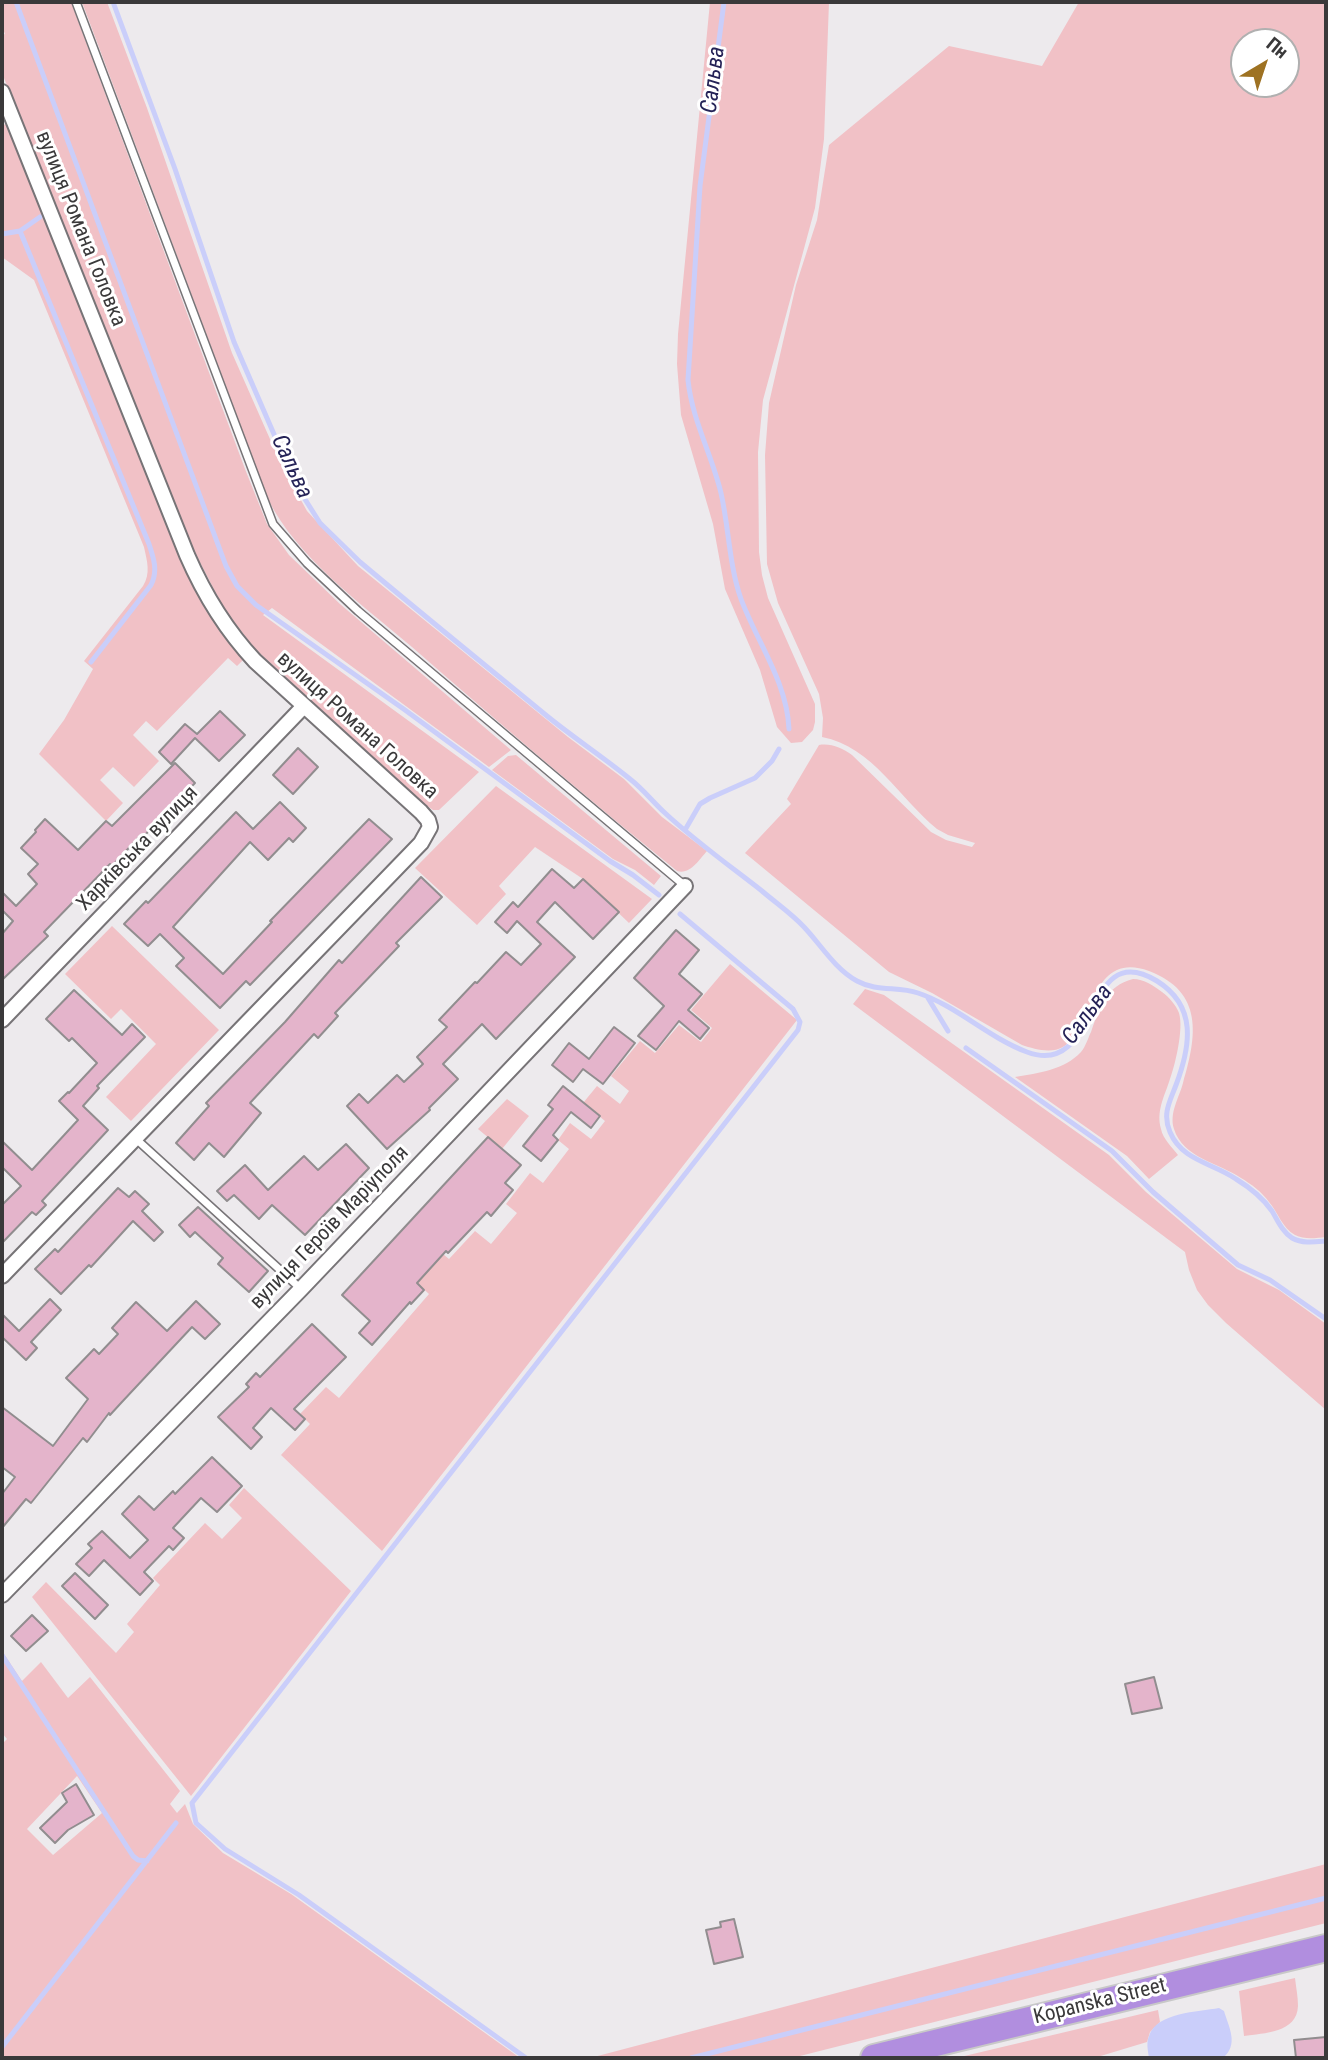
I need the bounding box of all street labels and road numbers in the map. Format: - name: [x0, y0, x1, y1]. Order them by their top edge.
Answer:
- street label: вулиця Романа Головка: [29, 128, 131, 330]
- street label: вулиця Романа Головка: [271, 647, 443, 805]
- street label: Харківська вулиця: [72, 781, 204, 917]
- street label: вулиця Героїв Маріуполя: [245, 1141, 415, 1315]
- street label: Kopanska Street: [1031, 1973, 1169, 2031]

